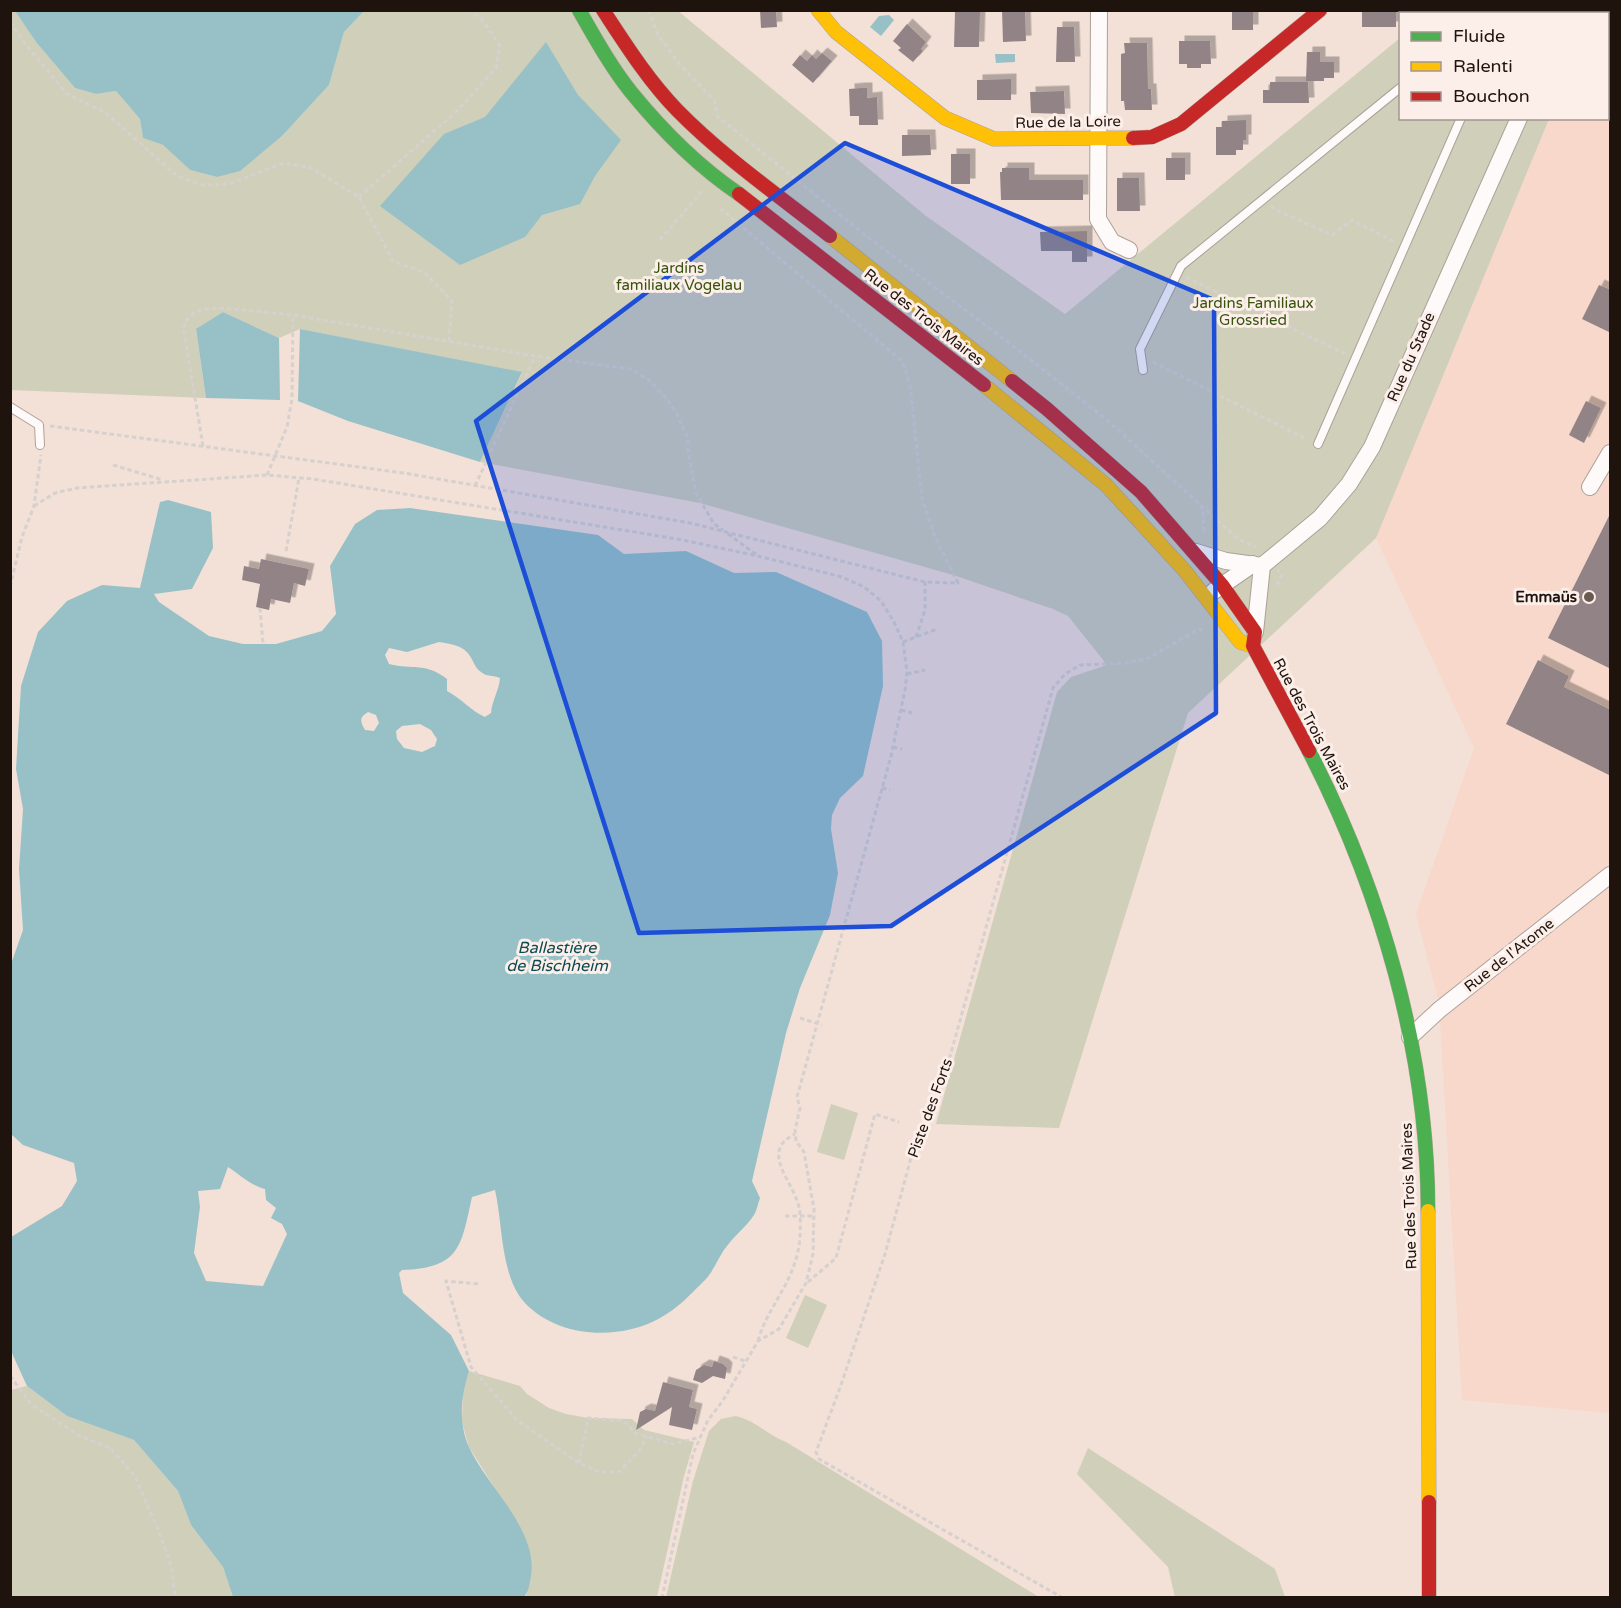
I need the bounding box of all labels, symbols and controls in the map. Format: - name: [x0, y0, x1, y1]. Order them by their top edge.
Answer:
- legend: [1399, 12, 1609, 120]
- text: Fluide: [1453, 25, 1505, 47]
- text: Ralenti: [1453, 55, 1513, 77]
- text: Bouchon: [1453, 85, 1530, 107]
- street label: Rue de la Loire: [1015, 112, 1121, 132]
- park label: Jardins familiaux Vogelau: [616, 259, 742, 294]
- street label: Rue des Trois Maires: [861, 265, 987, 369]
- park label: Jardins Familiaux Grossried: [1192, 294, 1314, 329]
- street label: Rue du Stade: [1383, 310, 1439, 404]
- place label: Emmaüs: [1515, 588, 1577, 606]
- marker: Emmaüs: [1582, 590, 1596, 604]
- street label: Rue des Trois Maires: [1270, 655, 1354, 793]
- street label: Rue de l'Atome: [1461, 914, 1557, 996]
- water label: Ballastière de Bischheim: [506, 938, 608, 976]
- street label: Piste des Forts: [904, 1056, 956, 1160]
- street label: Rue des Trois Maires: [1397, 1122, 1421, 1270]

